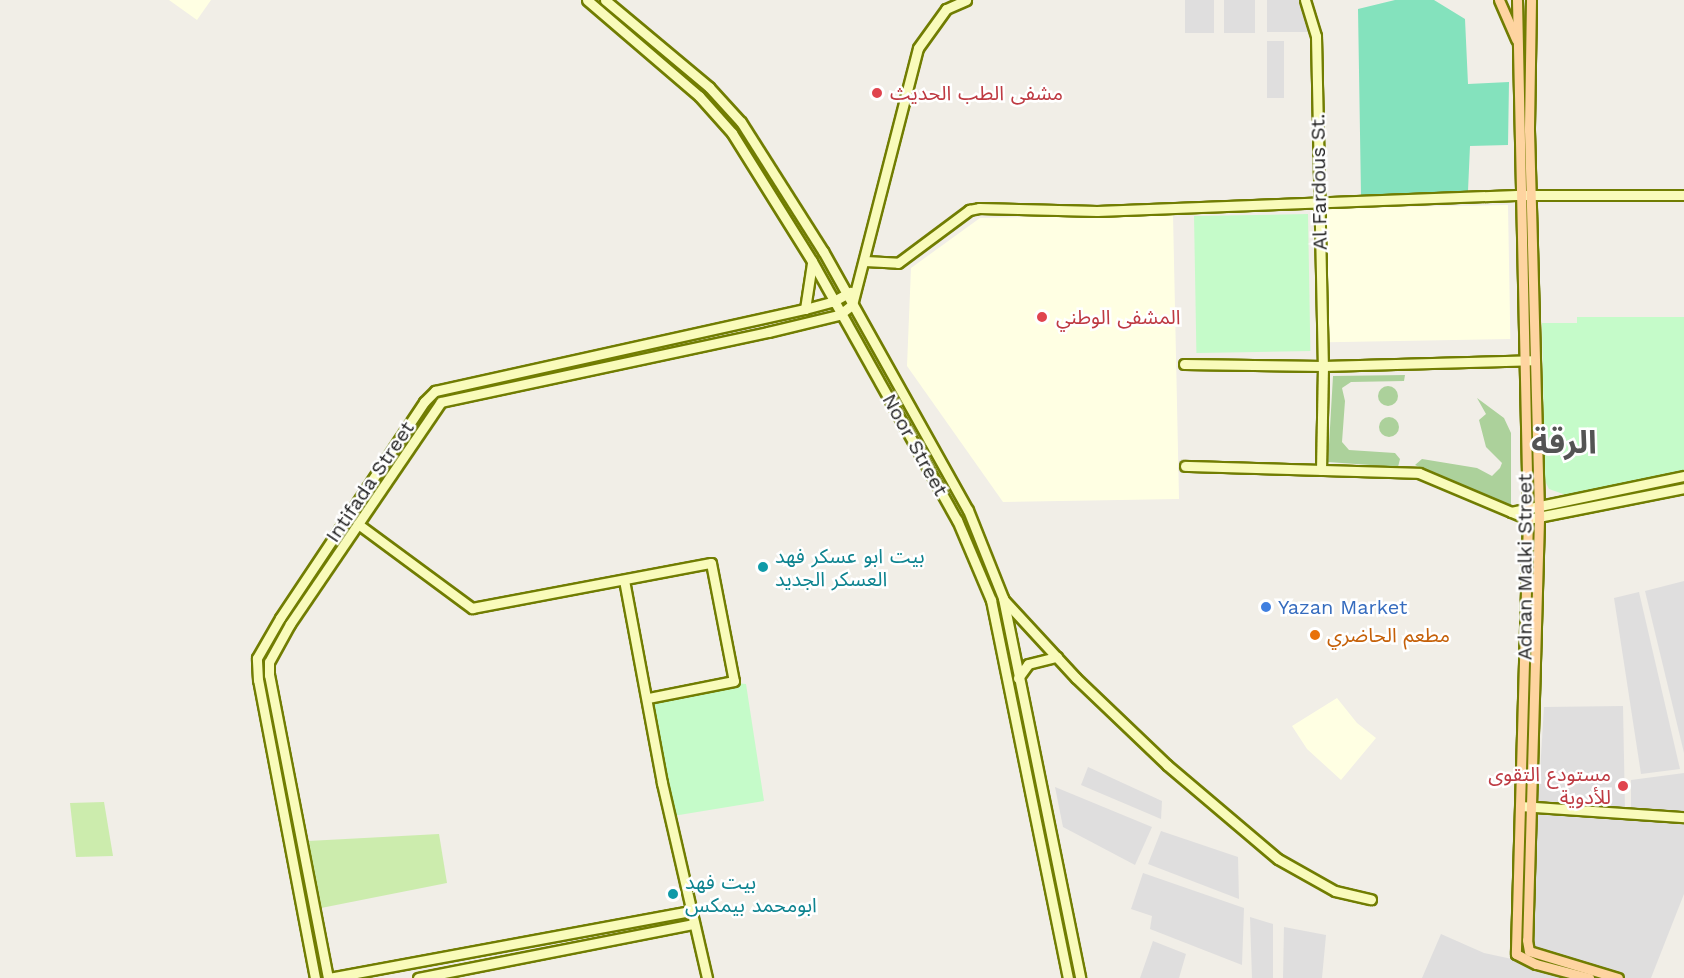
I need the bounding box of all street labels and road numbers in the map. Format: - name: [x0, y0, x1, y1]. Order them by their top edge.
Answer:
- street label: Al Fardous St.: [1306, 113, 1332, 251]
- street label: Noor Street: [877, 389, 953, 501]
- street label: Intifada Street: [321, 417, 419, 547]
- street label: Adnan Malki Street: [1513, 474, 1537, 660]

